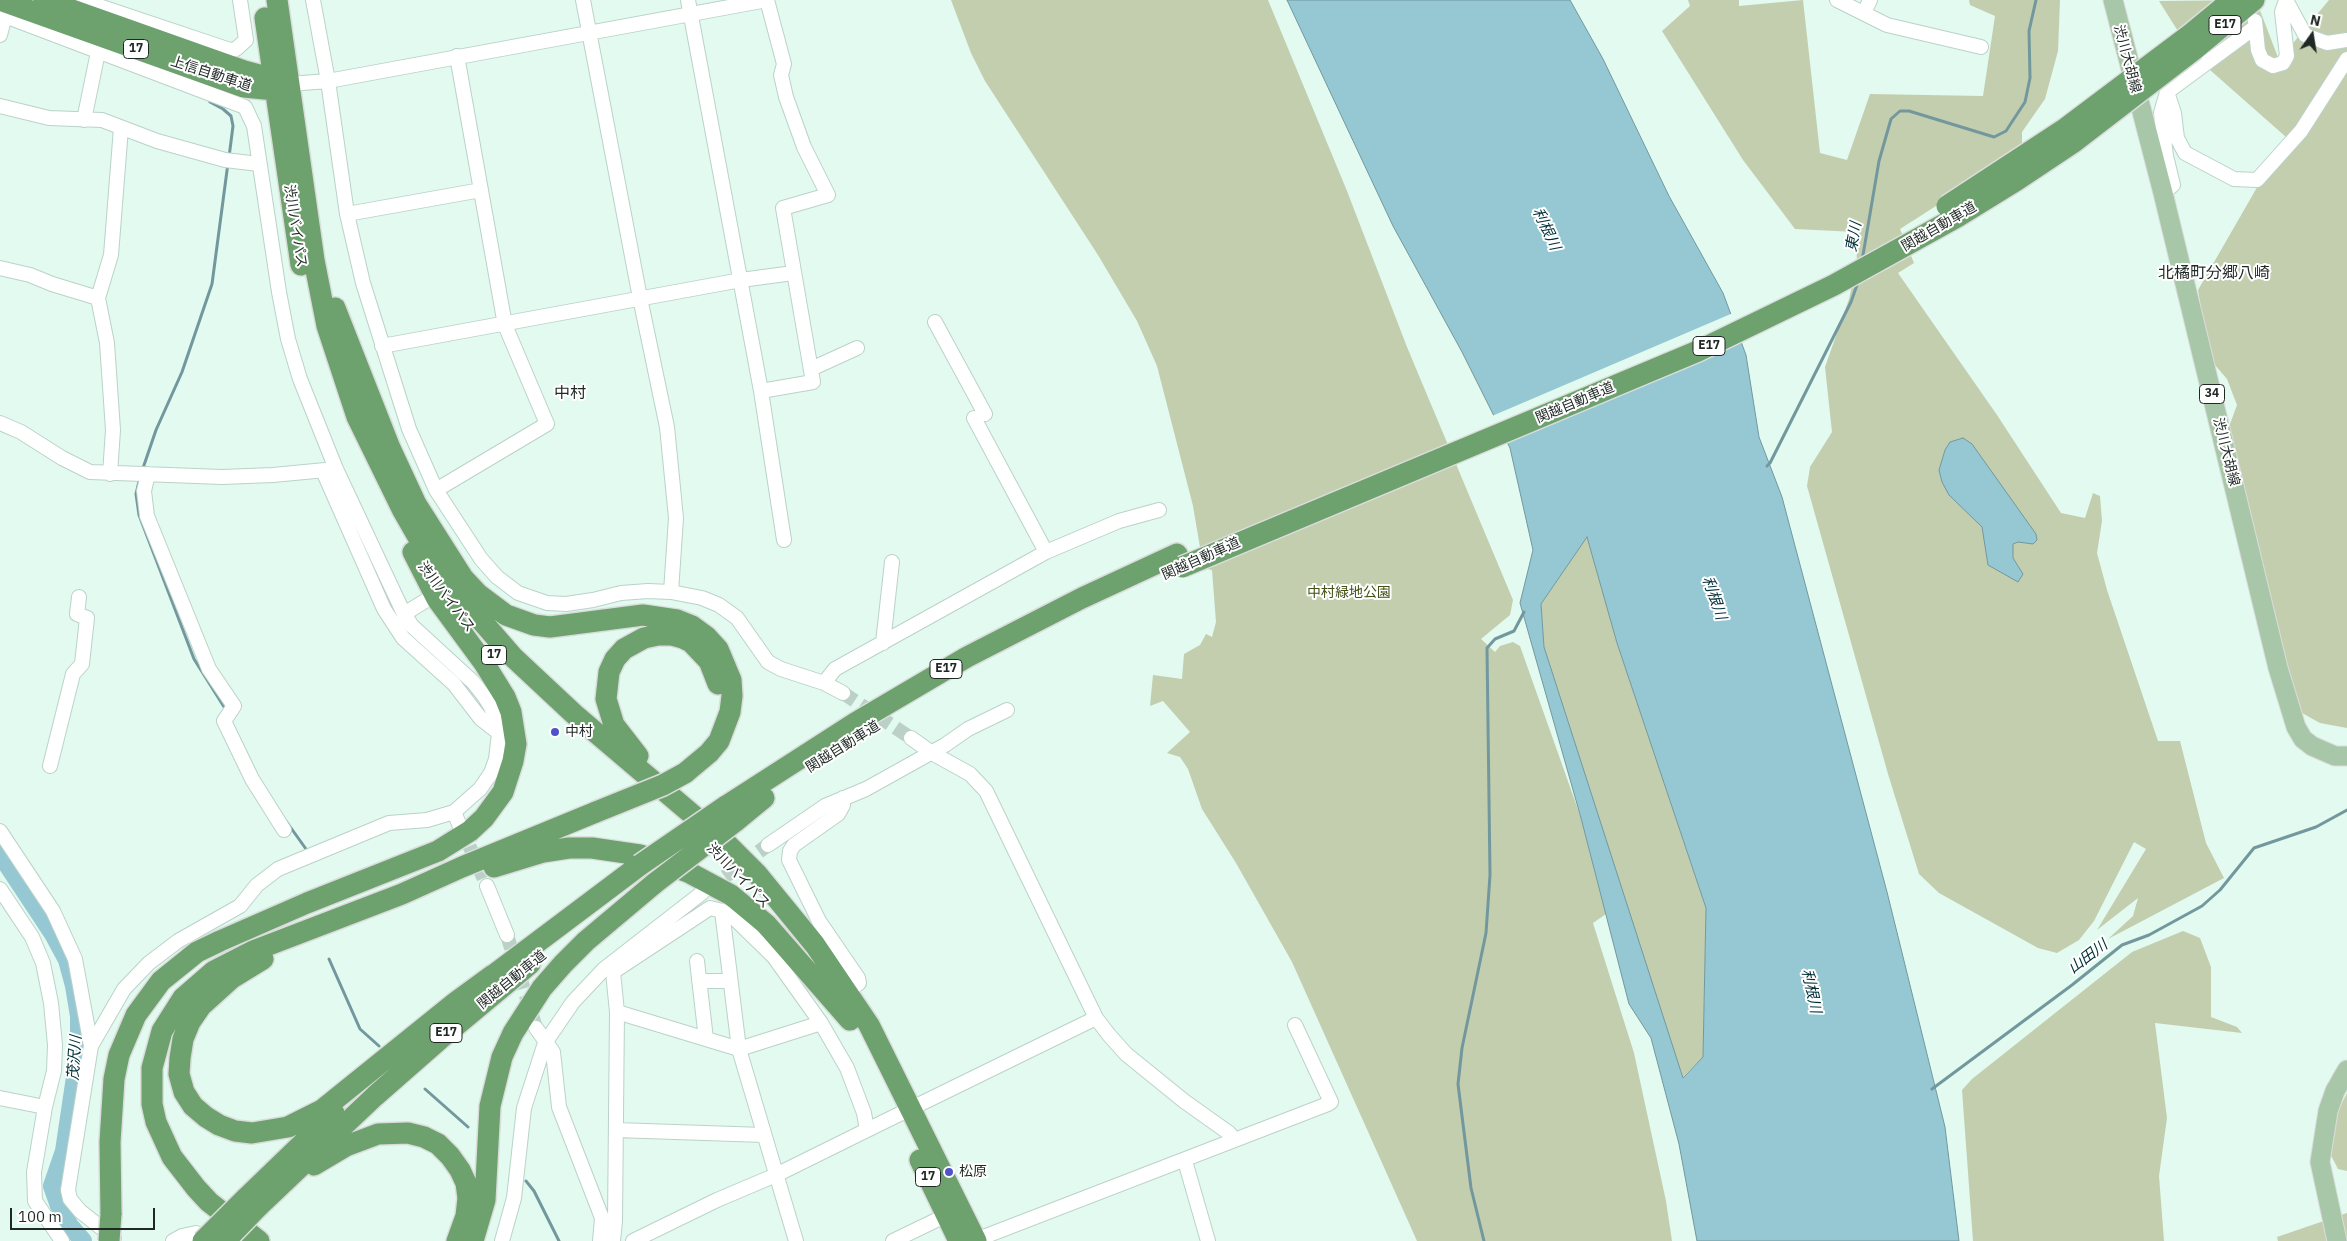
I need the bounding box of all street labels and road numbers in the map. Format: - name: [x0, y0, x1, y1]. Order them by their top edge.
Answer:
- road number: E17: [2209, 16, 2241, 34]
- street label: 渋川大胡線: [2110, 23, 2144, 95]
- road number: 17: [124, 40, 148, 59]
- street label: 上信自動車道: [168, 53, 254, 95]
- street label: 渋川バイパス: [280, 183, 310, 269]
- street label: 関越自動車道: [1898, 199, 1980, 255]
- road number: E17: [1693, 336, 1725, 356]
- street label: 関越自動車道: [1533, 379, 1617, 427]
- road number: 34: [2200, 384, 2224, 404]
- street label: 渋川大胡線: [2209, 416, 2243, 488]
- street label: 関越自動車道: [1159, 534, 1243, 584]
- street label: 渋川バイパス: [414, 558, 478, 636]
- road number: 17: [482, 646, 506, 664]
- road number: E17: [930, 660, 962, 679]
- street label: 関越自動車道: [803, 718, 883, 776]
- street label: 渋川バイパス: [703, 840, 773, 912]
- street label: 関越自動車道: [474, 947, 550, 1013]
- road number: E17: [430, 1024, 462, 1042]
- road number: 17: [916, 1168, 940, 1186]

